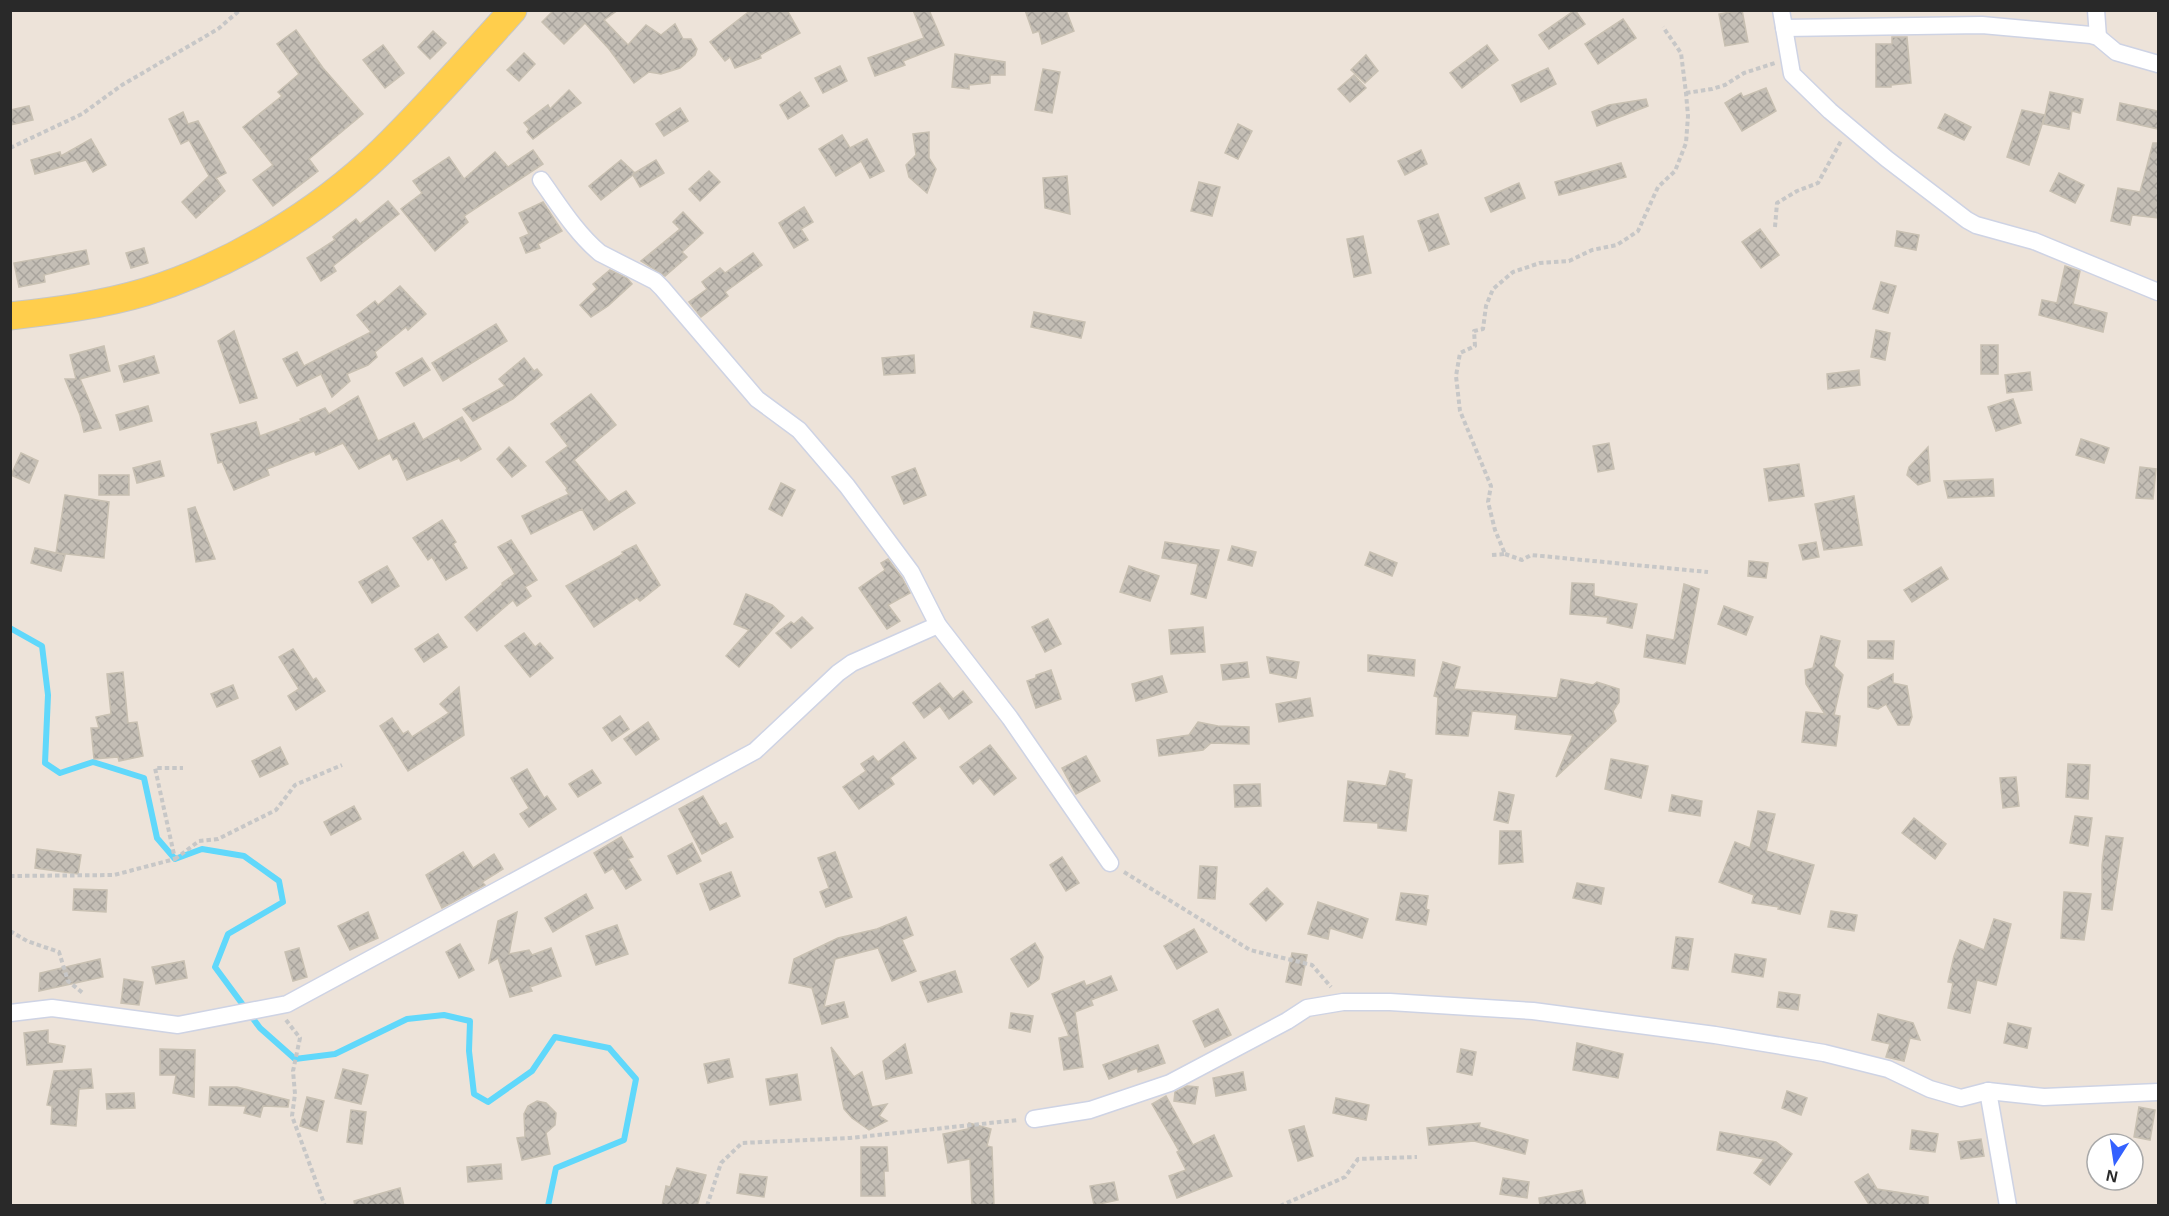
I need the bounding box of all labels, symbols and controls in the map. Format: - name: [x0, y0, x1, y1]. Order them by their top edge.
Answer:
- north arrow: [2085, 1132, 2145, 1192]
- text: N: [2105, 1167, 2119, 1186]

